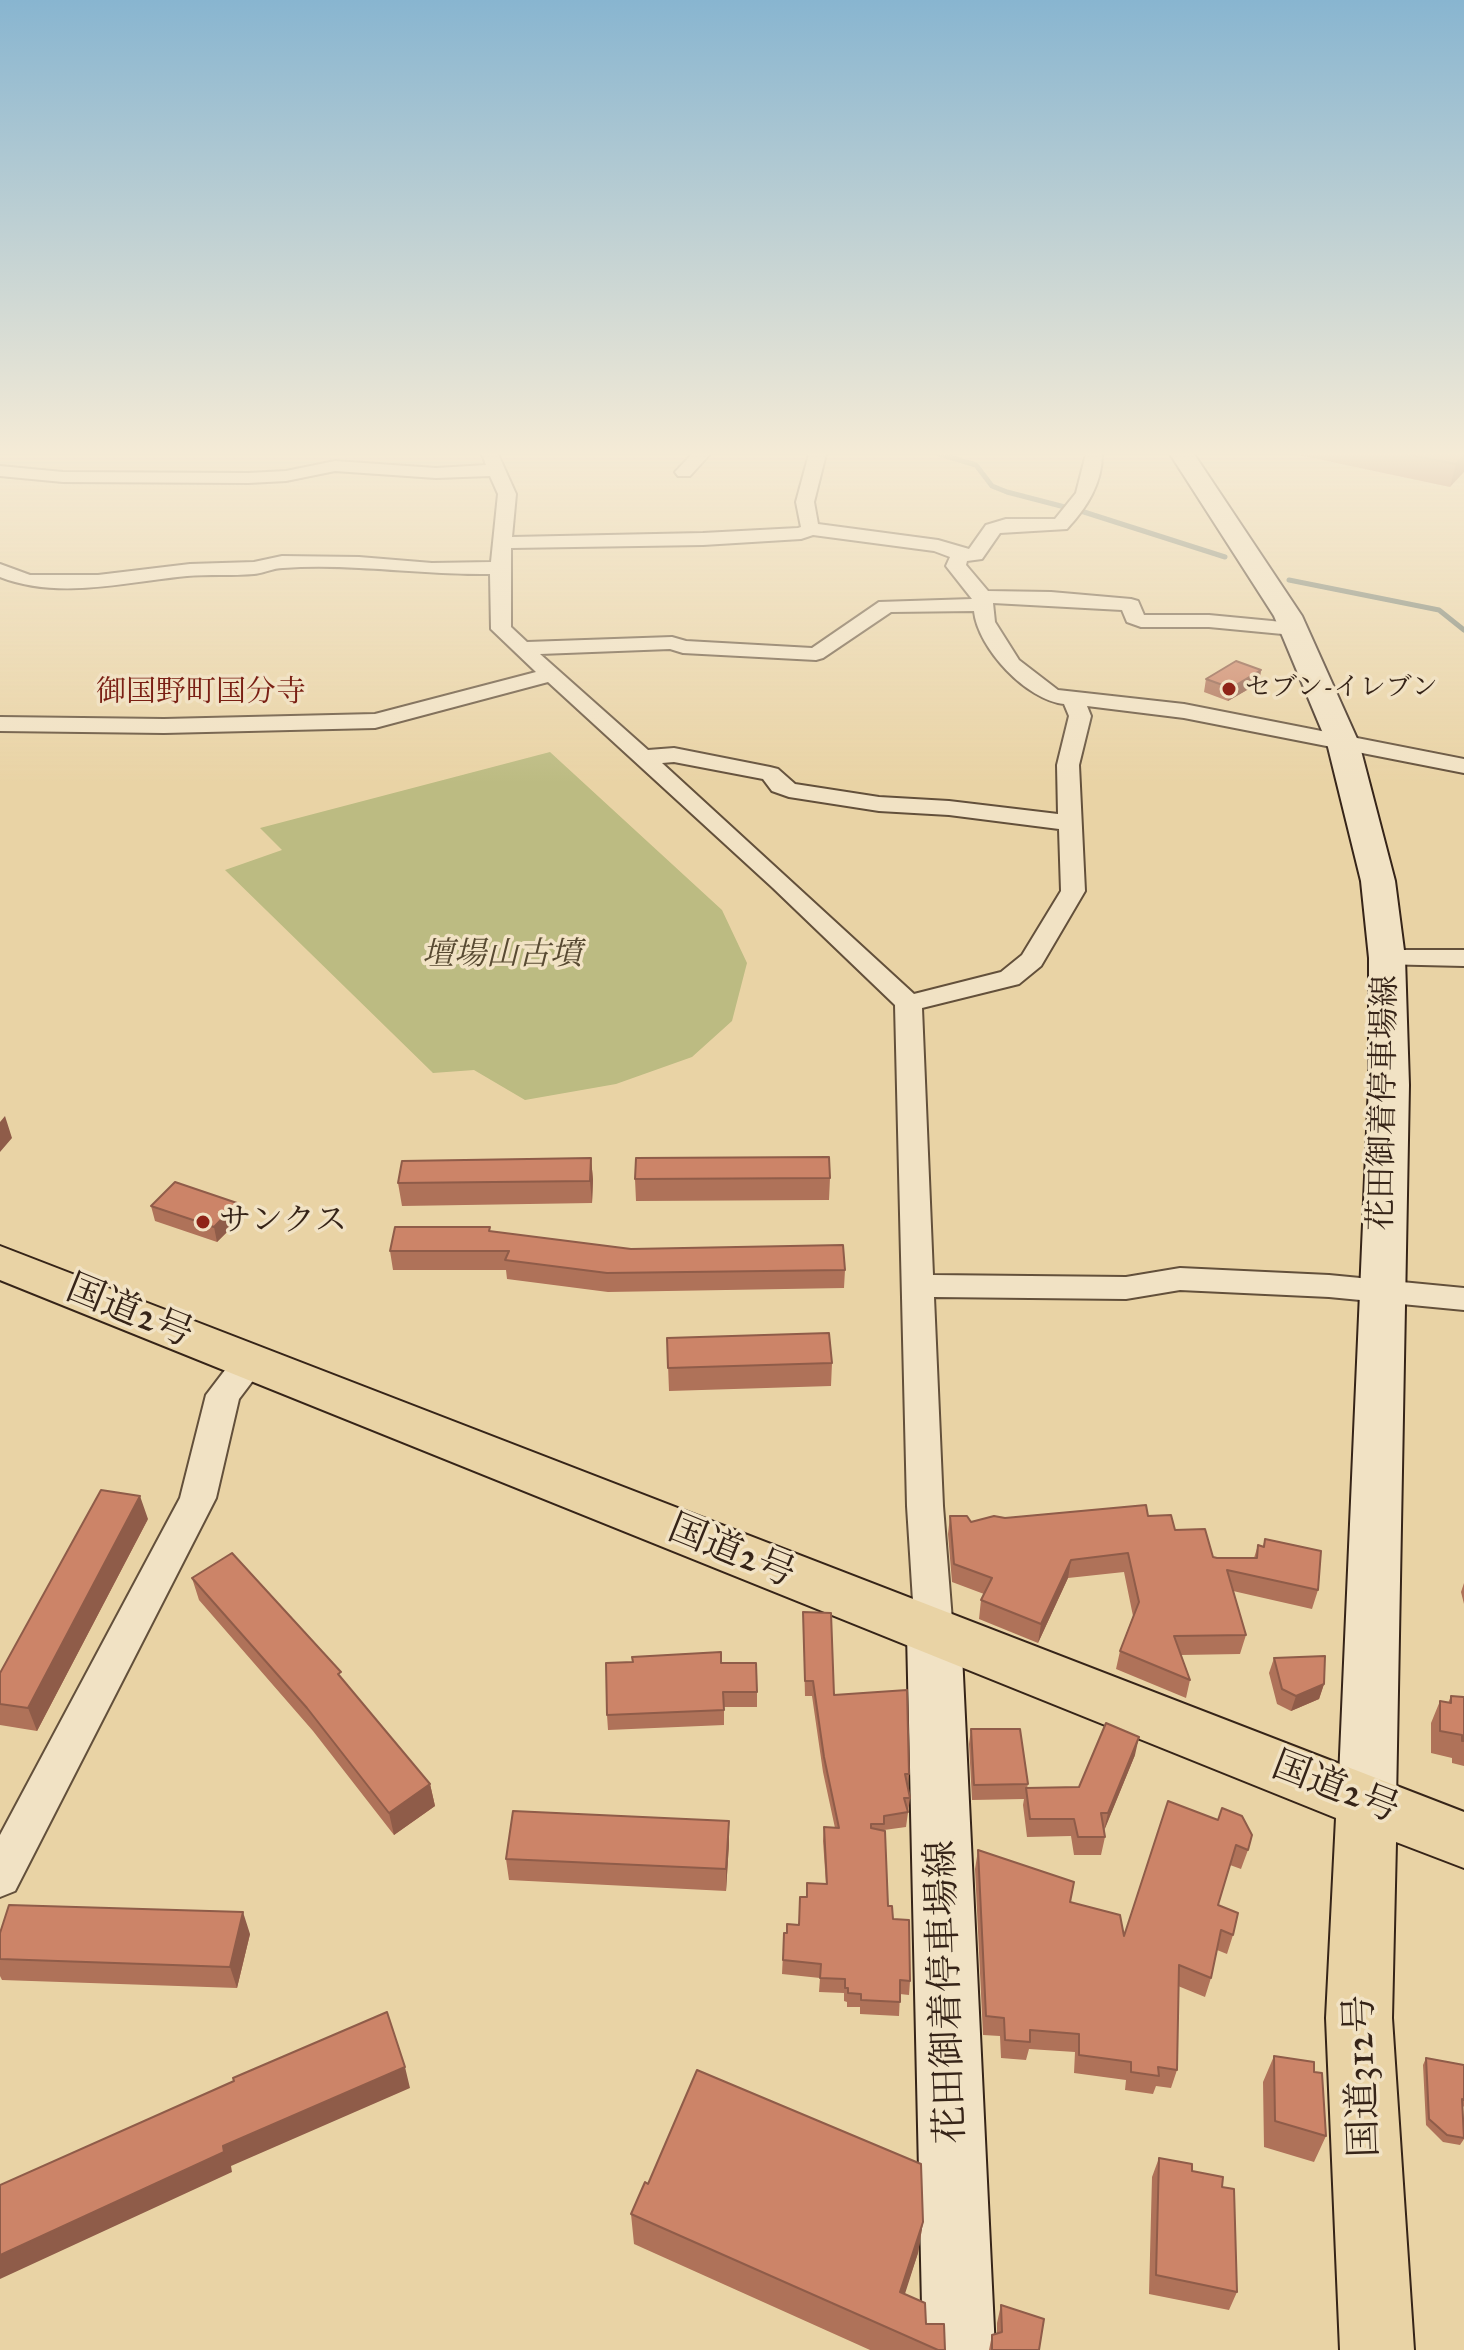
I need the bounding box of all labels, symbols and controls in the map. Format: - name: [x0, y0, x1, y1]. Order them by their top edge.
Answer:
- place label: セブン-イレブン: [1245, 673, 1438, 705]
- district label: 御国野町国分寺: [96, 676, 306, 712]
- marker: セブン-イレブン: [1220, 680, 1238, 698]
- park label: 壇場山古墳: [422, 937, 582, 975]
- street label: 花田御着停車場線: [1364, 975, 1406, 1231]
- place label: サンクス: [219, 1203, 347, 1241]
- marker: サンクス: [194, 1213, 212, 1231]
- street label: 国道2号: [59, 1267, 199, 1359]
- street label: 国道2号: [661, 1507, 801, 1599]
- street label: 国道2号: [1265, 1744, 1405, 1834]
- street label: 花田御着停車場線: [920, 1839, 976, 2145]
- street label: 国道312号: [1338, 1994, 1390, 2158]

